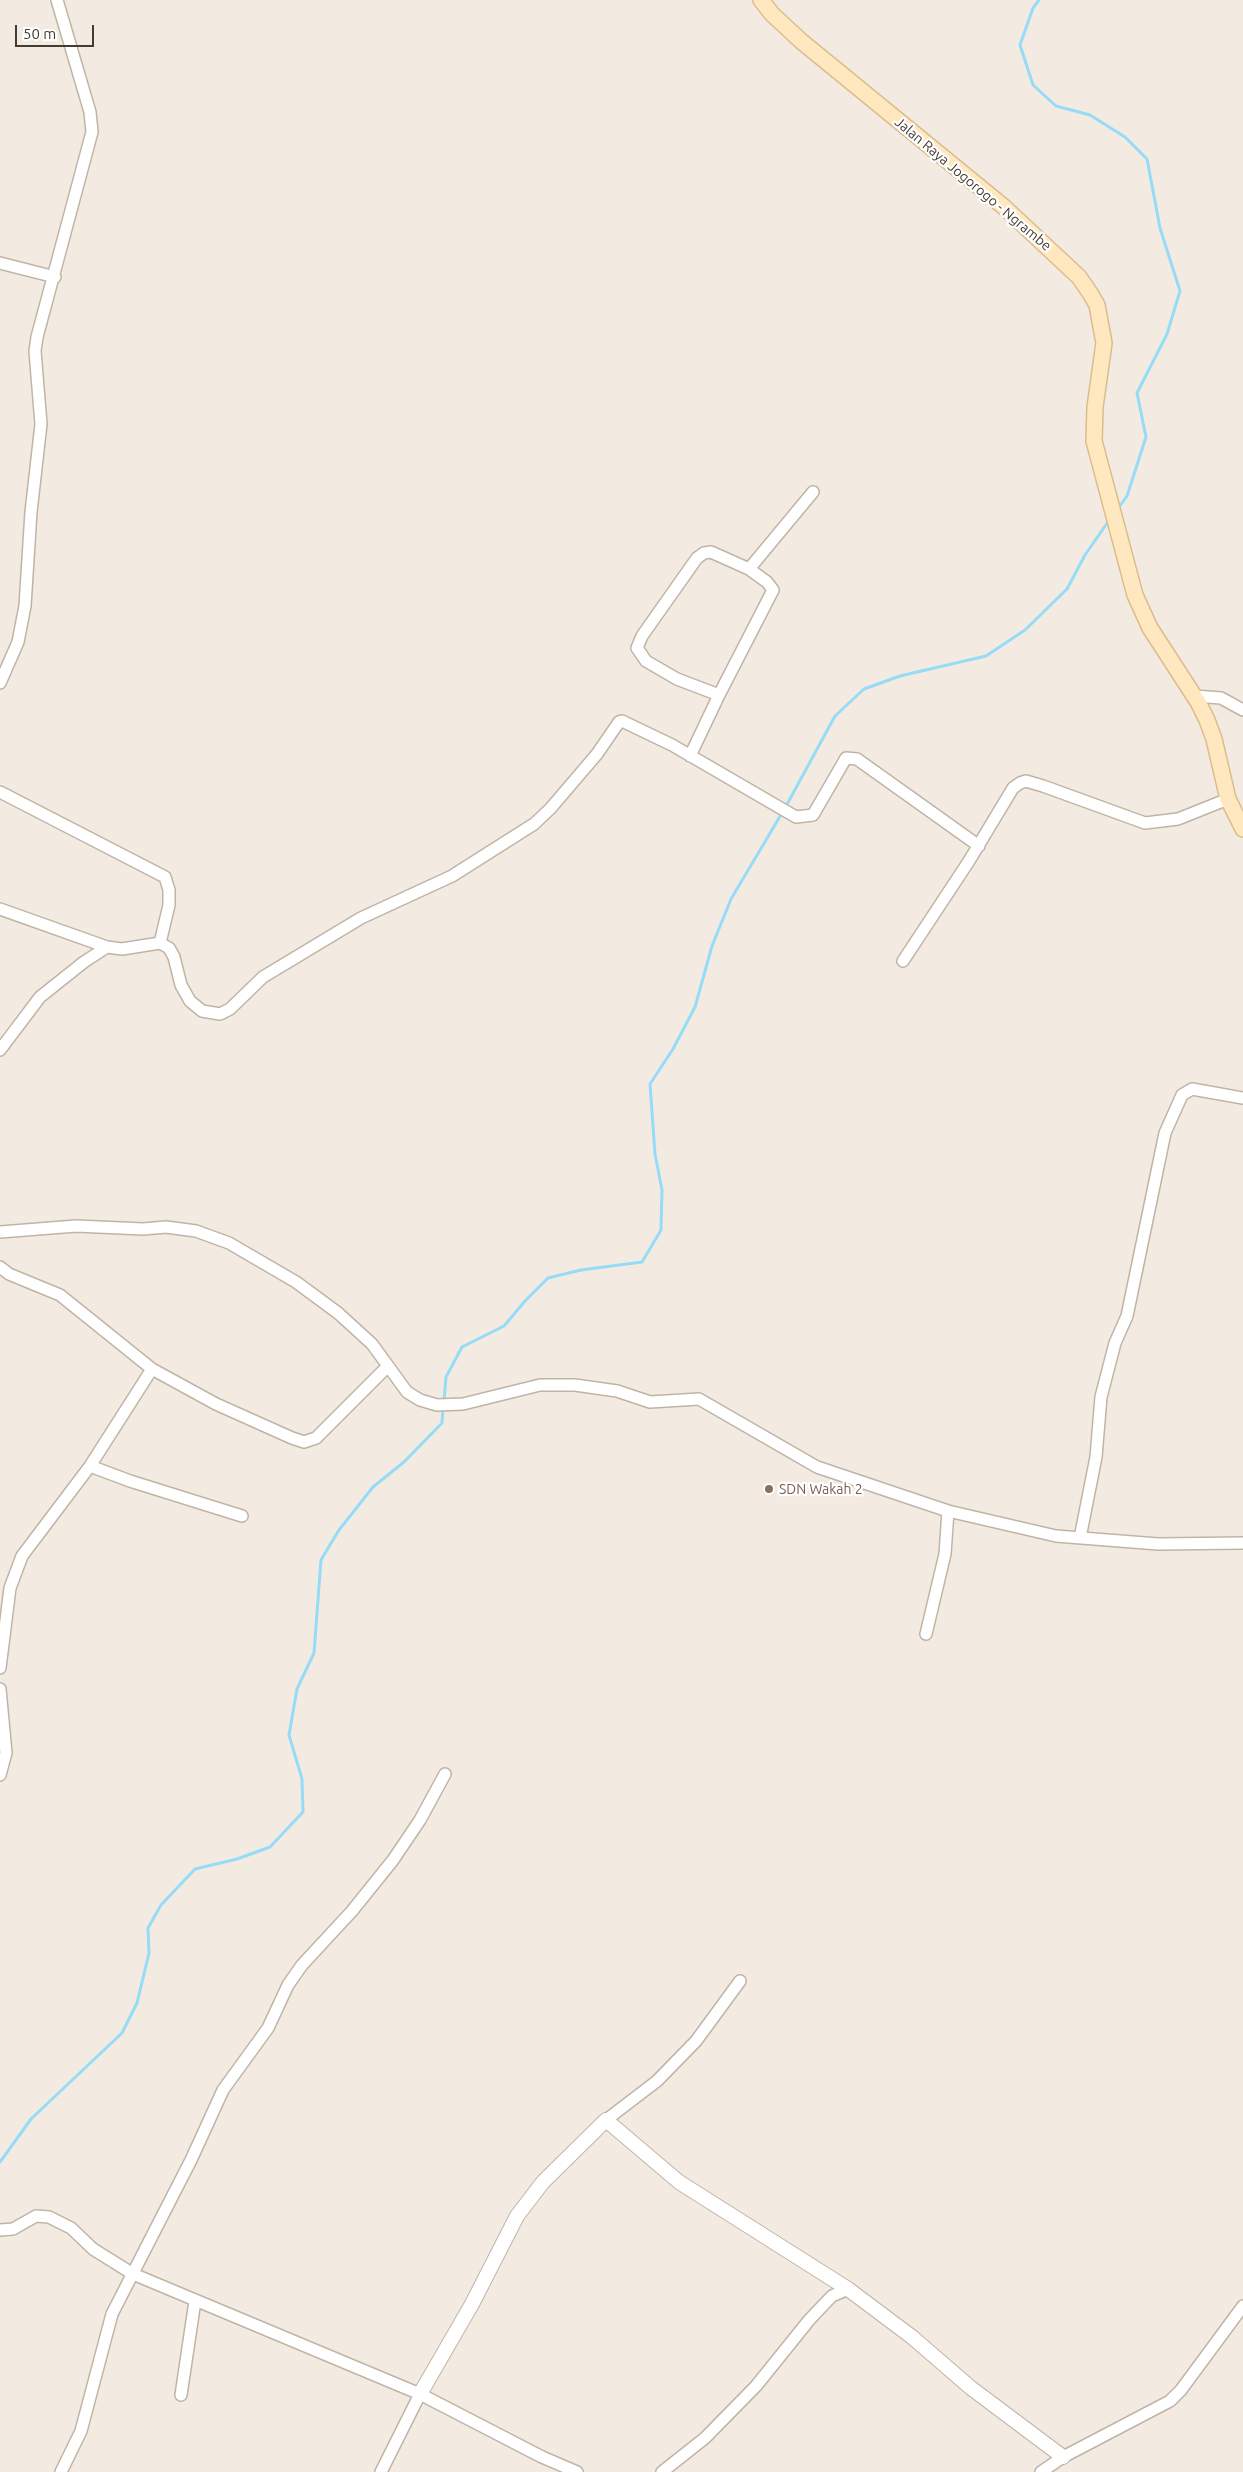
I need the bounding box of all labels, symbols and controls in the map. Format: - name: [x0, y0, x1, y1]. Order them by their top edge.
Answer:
- scale bar: [18, 15, 96, 47]
- text: 50 m: [23, 25, 56, 42]
- street label: Jalan Raya Jogorogo - Ngrambe: [891, 114, 1055, 254]
- place label: SDN Wakah 2: [779, 1481, 863, 1497]
- marker: SDN Wakah 2: [763, 1483, 775, 1495]

